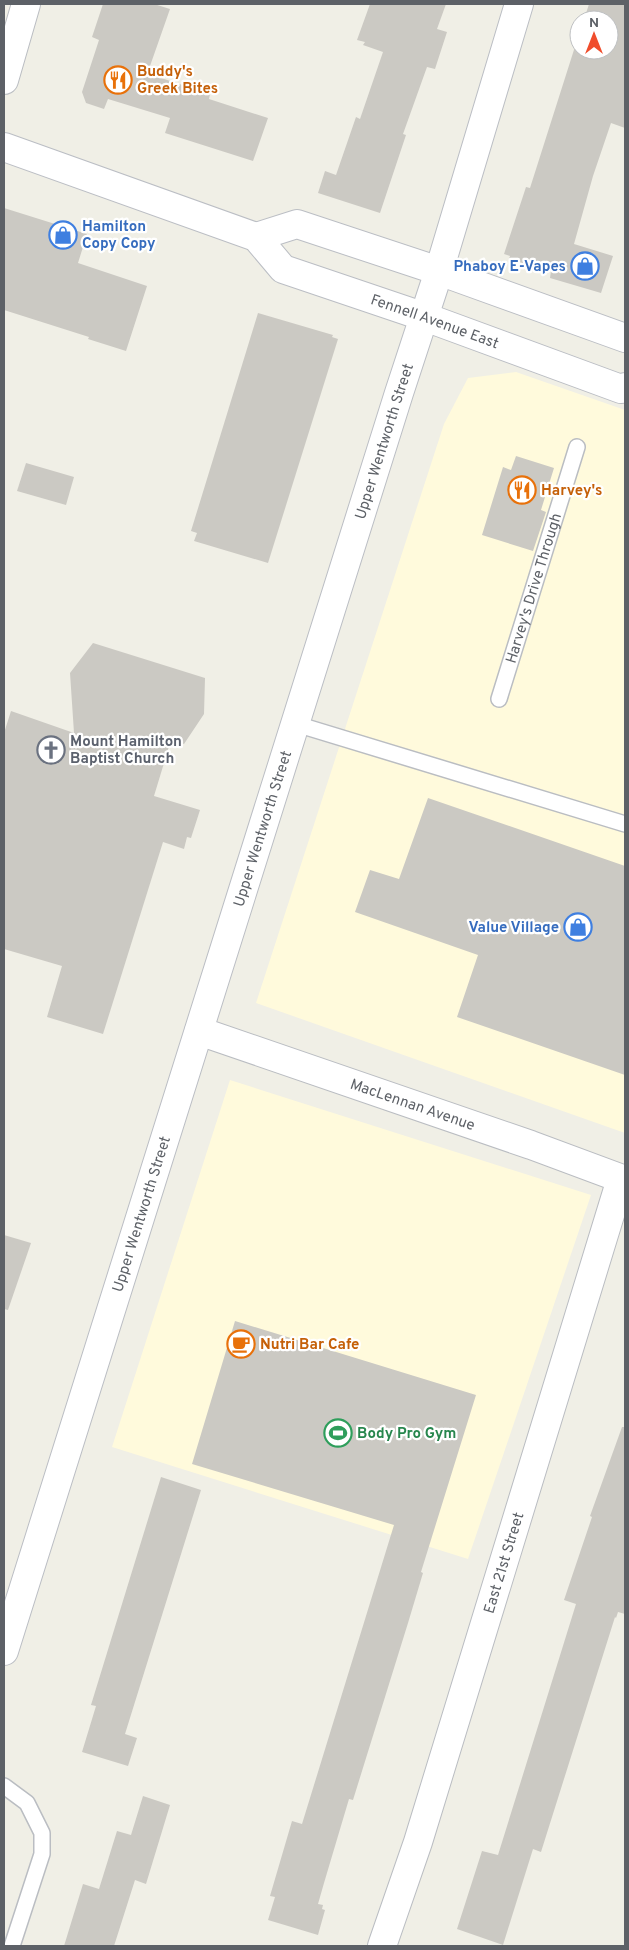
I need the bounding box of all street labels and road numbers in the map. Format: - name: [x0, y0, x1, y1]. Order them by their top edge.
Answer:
- street label: Fennell Avenue East: [368, 291, 501, 354]
- street label: Upper Wentworth Street: [352, 361, 419, 522]
- street label: Harvey's Drive Through: [503, 511, 567, 666]
- street label: Upper Wentworth Street: [230, 749, 297, 909]
- street label: MacLennan Avenue: [347, 1076, 477, 1136]
- street label: Upper Wentworth Street: [109, 1134, 176, 1295]
- street label: East 21st Street: [480, 1510, 529, 1616]

